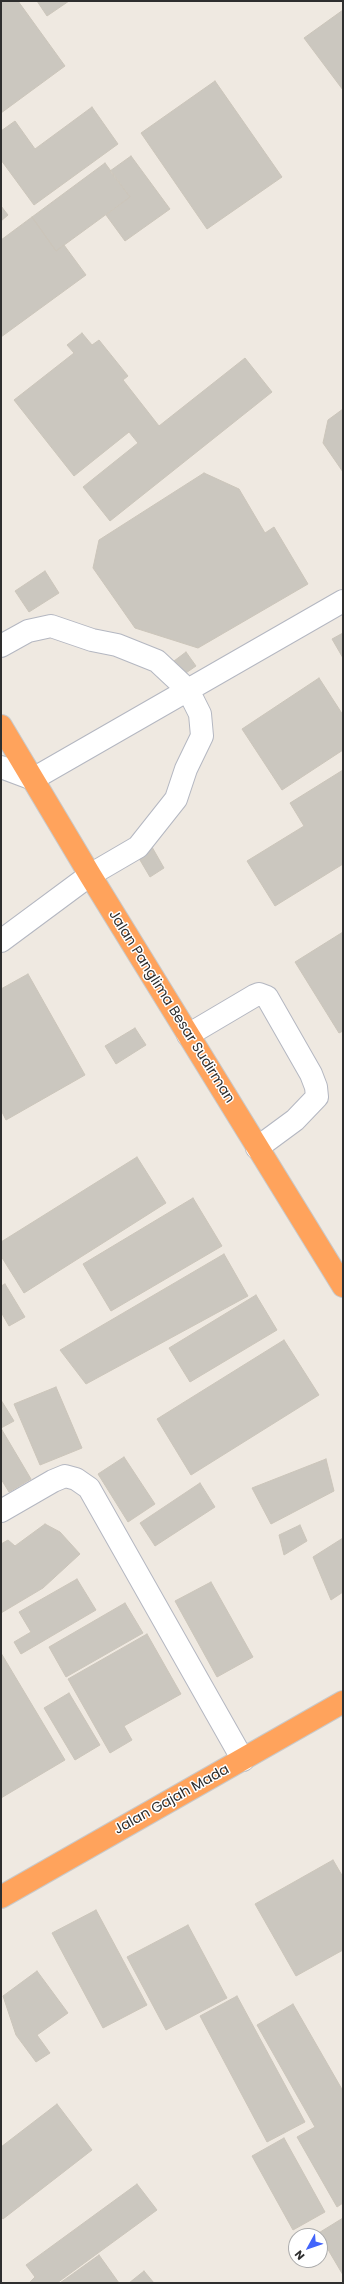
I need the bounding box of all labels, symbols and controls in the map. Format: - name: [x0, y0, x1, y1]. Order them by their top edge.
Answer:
- street label: Jalan Panglima Besar Sudirman: [104, 908, 238, 1106]
- street label: Jalan Gajah Mada: [112, 1761, 232, 1839]
- north arrow: [288, 2228, 328, 2268]
- text: N: [291, 2247, 308, 2263]

